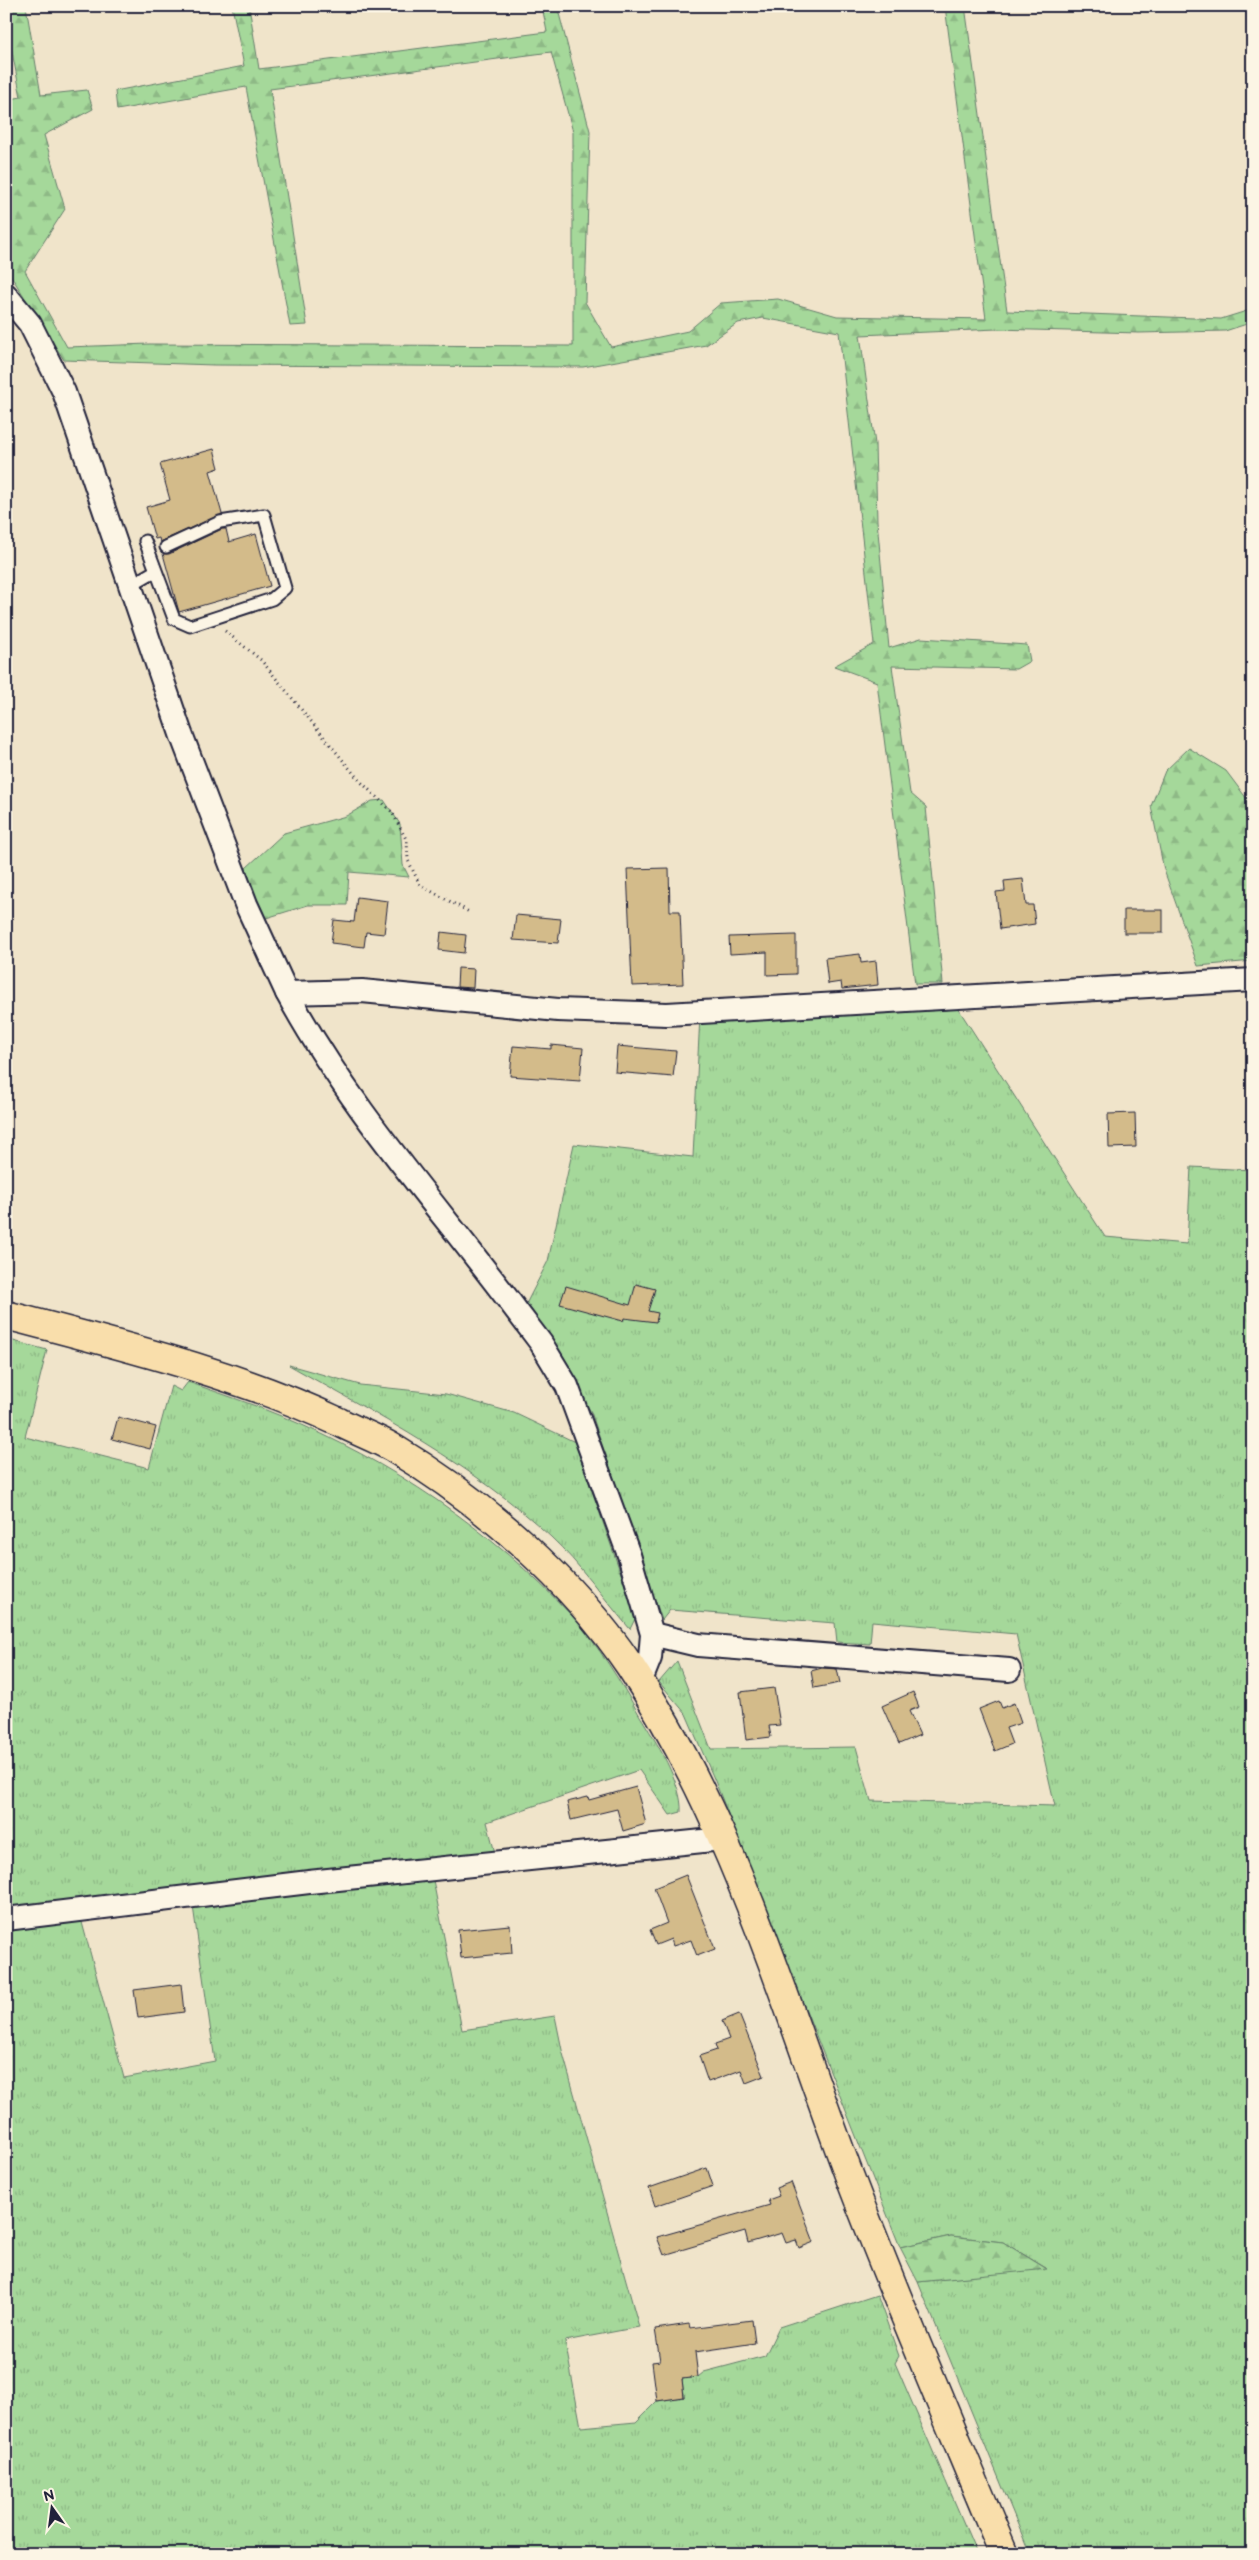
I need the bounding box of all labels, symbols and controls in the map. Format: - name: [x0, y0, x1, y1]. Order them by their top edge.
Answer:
- north arrow: [28, 2482, 78, 2532]
- text: N: [42, 2486, 56, 2505]

